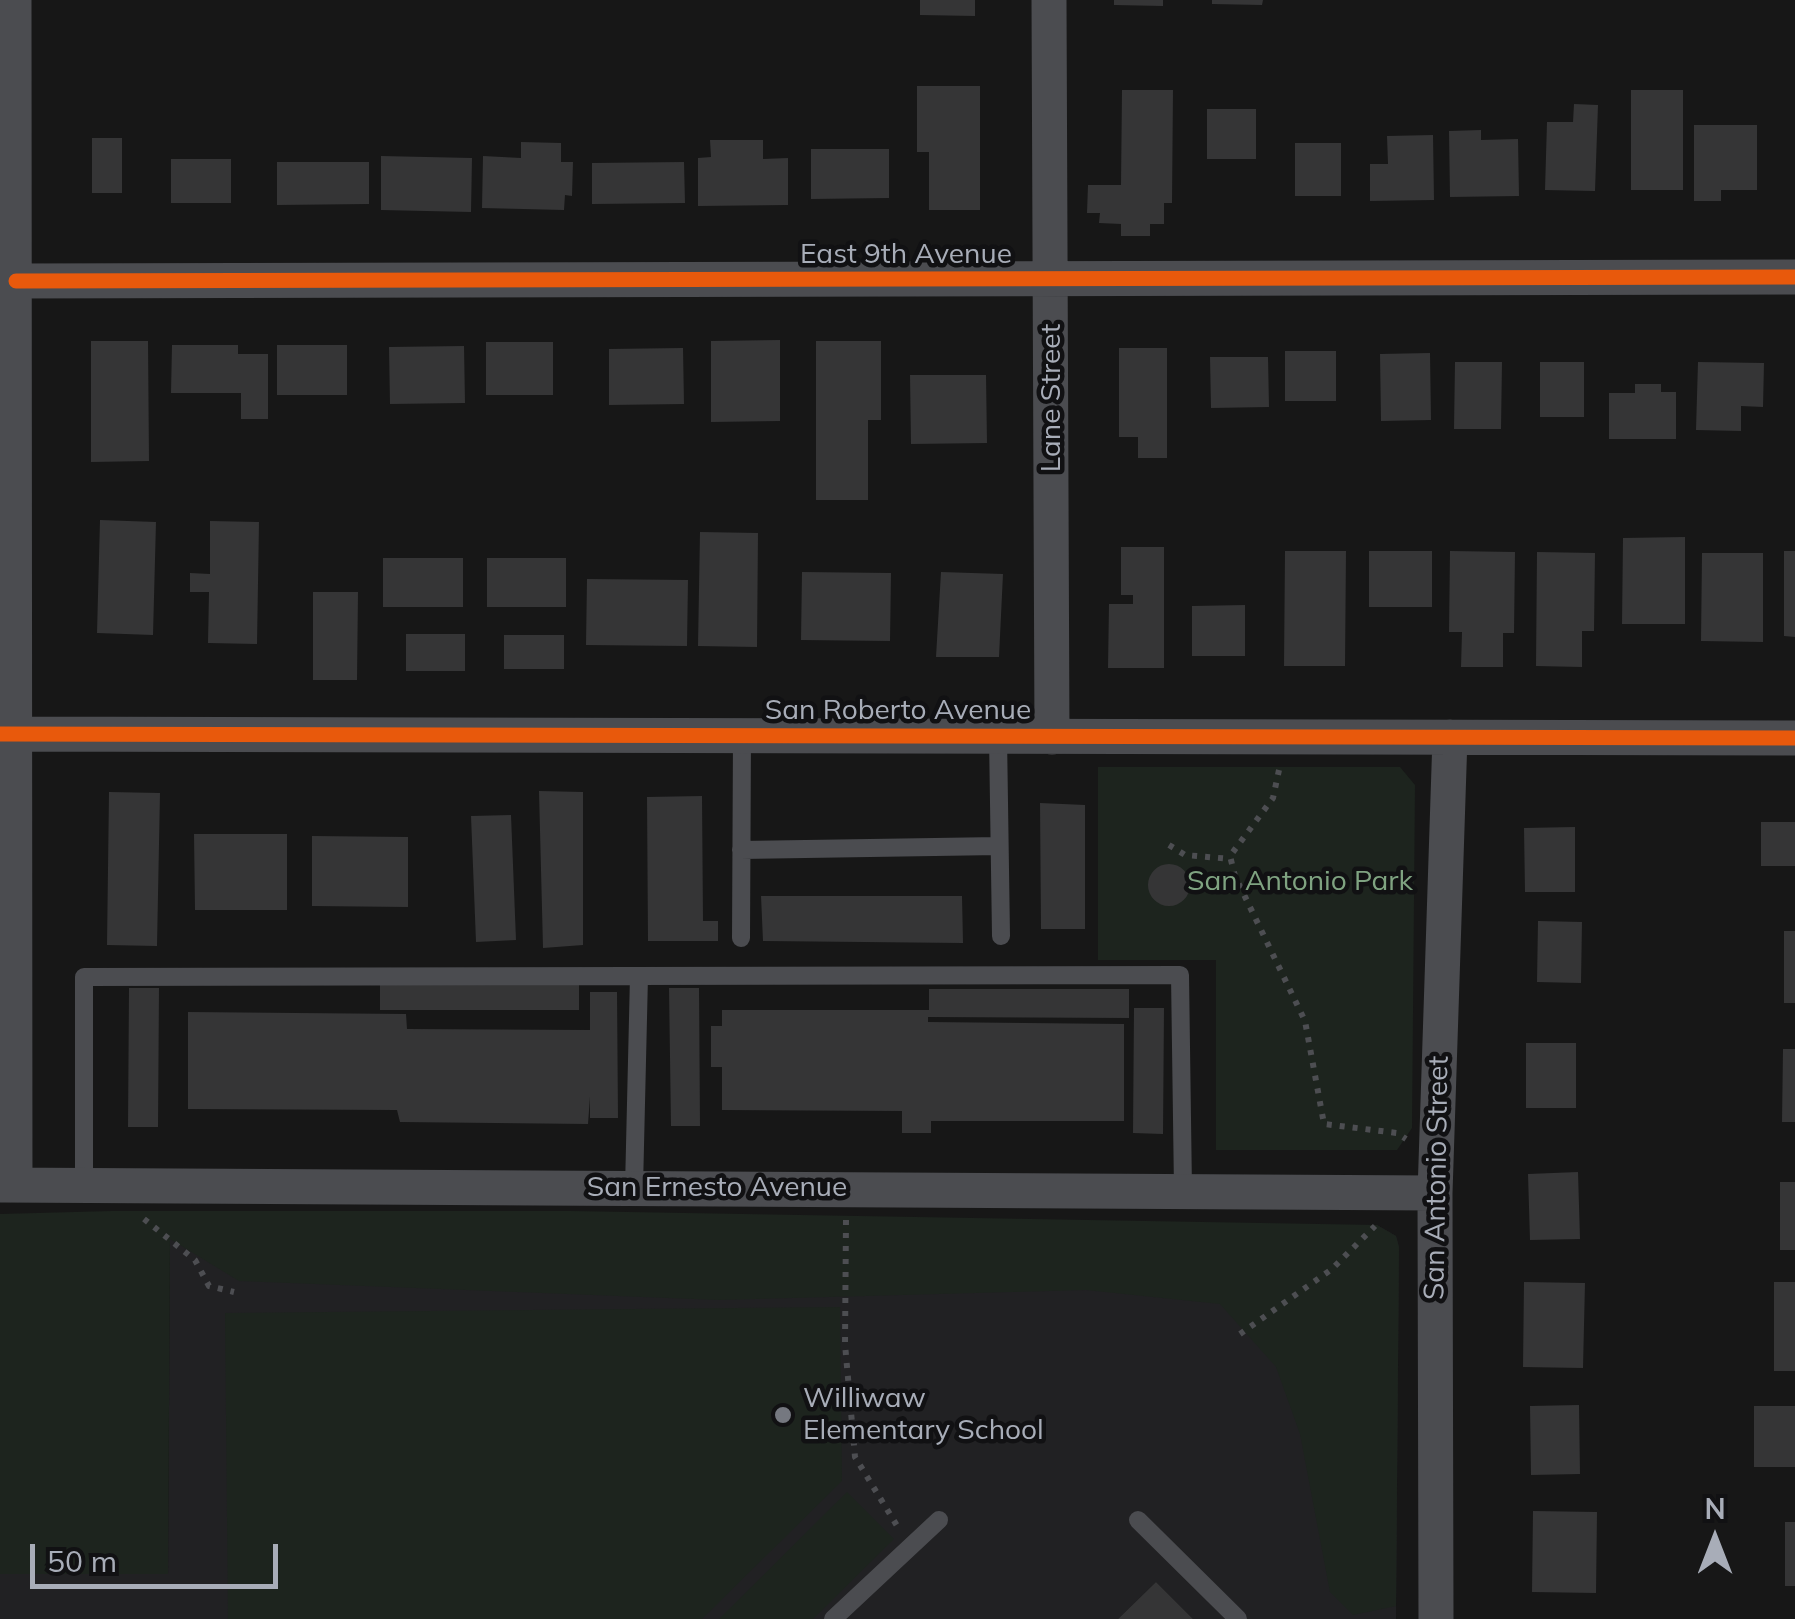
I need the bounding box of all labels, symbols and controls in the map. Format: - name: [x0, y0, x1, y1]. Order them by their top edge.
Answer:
- street label: East 9th Avenue: [800, 238, 1012, 272]
- street label: Lane Street: [1035, 324, 1069, 472]
- street label: San Roberto Avenue: [765, 694, 1031, 728]
- park label: San Antonio Park: [1187, 865, 1413, 899]
- street label: San Antonio Street: [1418, 1056, 1456, 1300]
- street label: San Ernesto Avenue: [587, 1171, 847, 1205]
- place label: Williwaw Elementary School: [803, 1382, 1044, 1448]
- marker: Williwaw Elementary School: [772, 1404, 794, 1426]
- north arrow: [1665, 1489, 1765, 1589]
- text: N: [1704, 1491, 1726, 1526]
- scale bar: [35, 1524, 282, 1586]
- text: 50 m: [47, 1542, 117, 1580]

